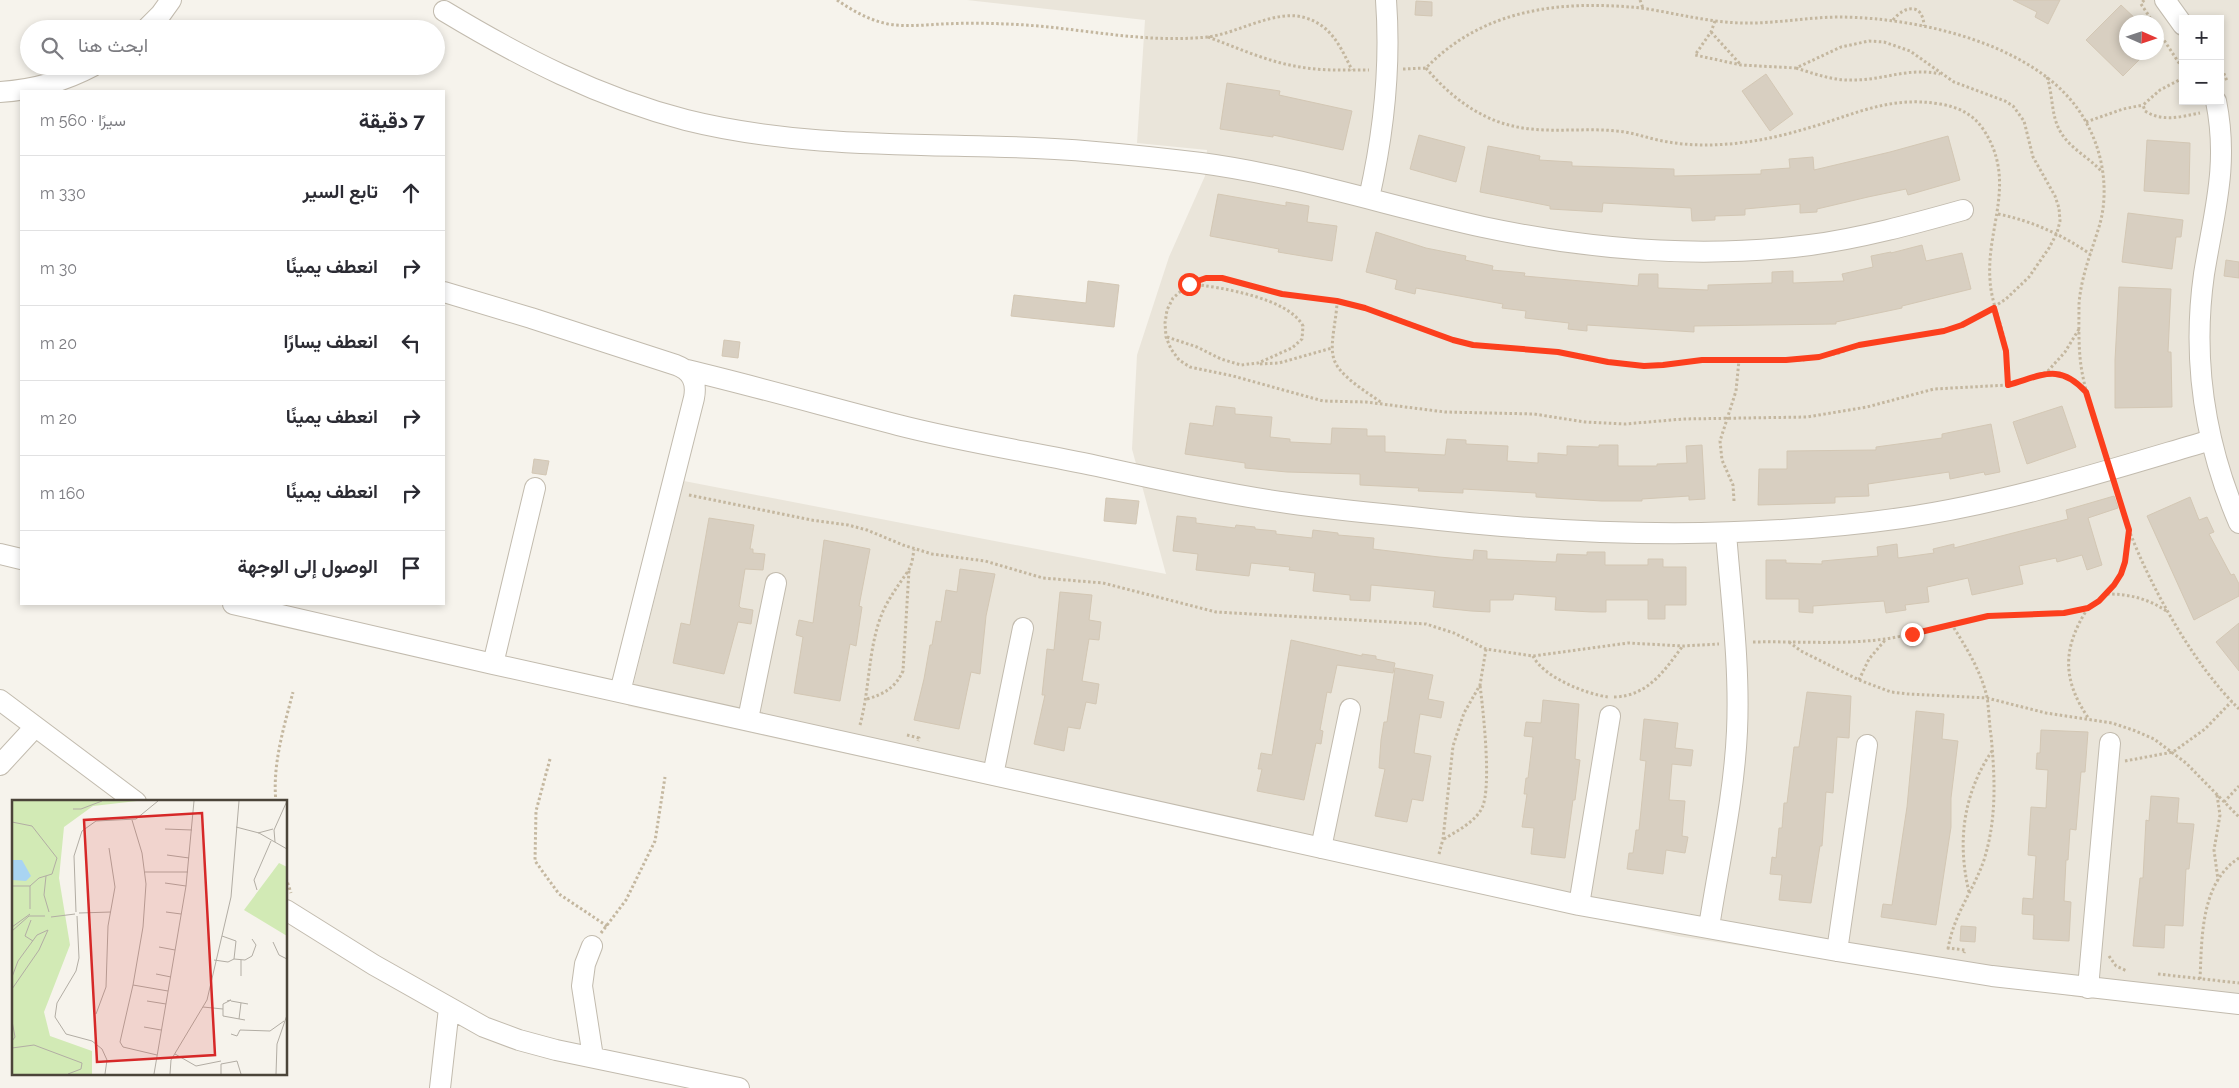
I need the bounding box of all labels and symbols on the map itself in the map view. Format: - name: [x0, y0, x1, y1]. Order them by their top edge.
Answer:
- north arrow: [2119, 15, 2164, 60]
- route start: [1178, 273, 1201, 296]
- route end: [1901, 623, 1924, 646]
- inset map: [12, 800, 288, 1076]

